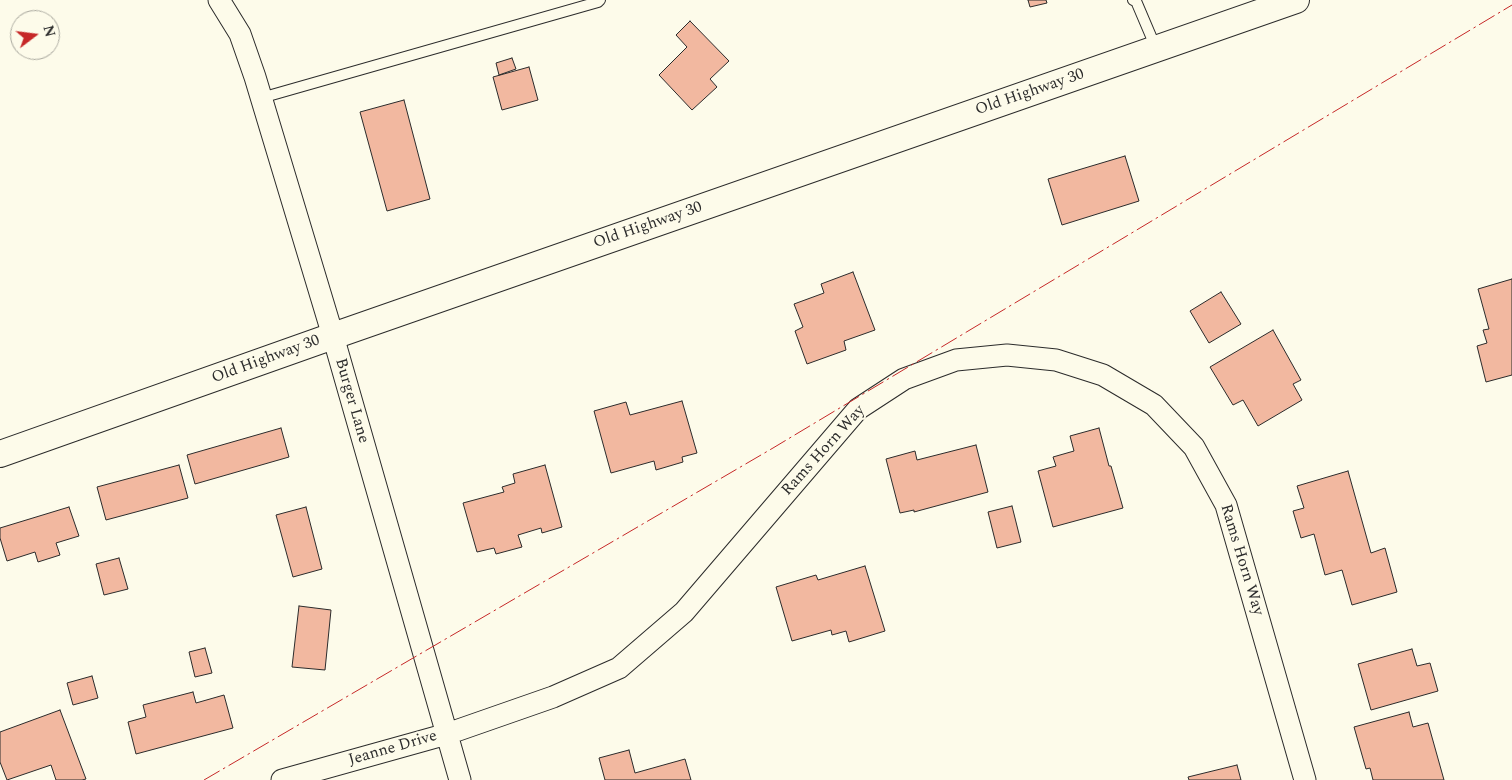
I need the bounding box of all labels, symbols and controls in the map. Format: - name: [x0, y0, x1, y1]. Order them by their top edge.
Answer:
- north arrow: [10, 10, 60, 60]
- text: N: [37, 23, 61, 39]
- street label: Old Highway 30: [973, 65, 1087, 121]
- street label: Old Highway 30: [591, 198, 705, 254]
- street label: Old Highway 30: [209, 332, 323, 388]
- street label: Burger Lane: [330, 356, 372, 446]
- street label: Rams Horn Way: [778, 402, 870, 500]
- street label: Rams Horn Way: [1215, 502, 1267, 618]
- street label: Jeanne Drive: [347, 727, 439, 771]

